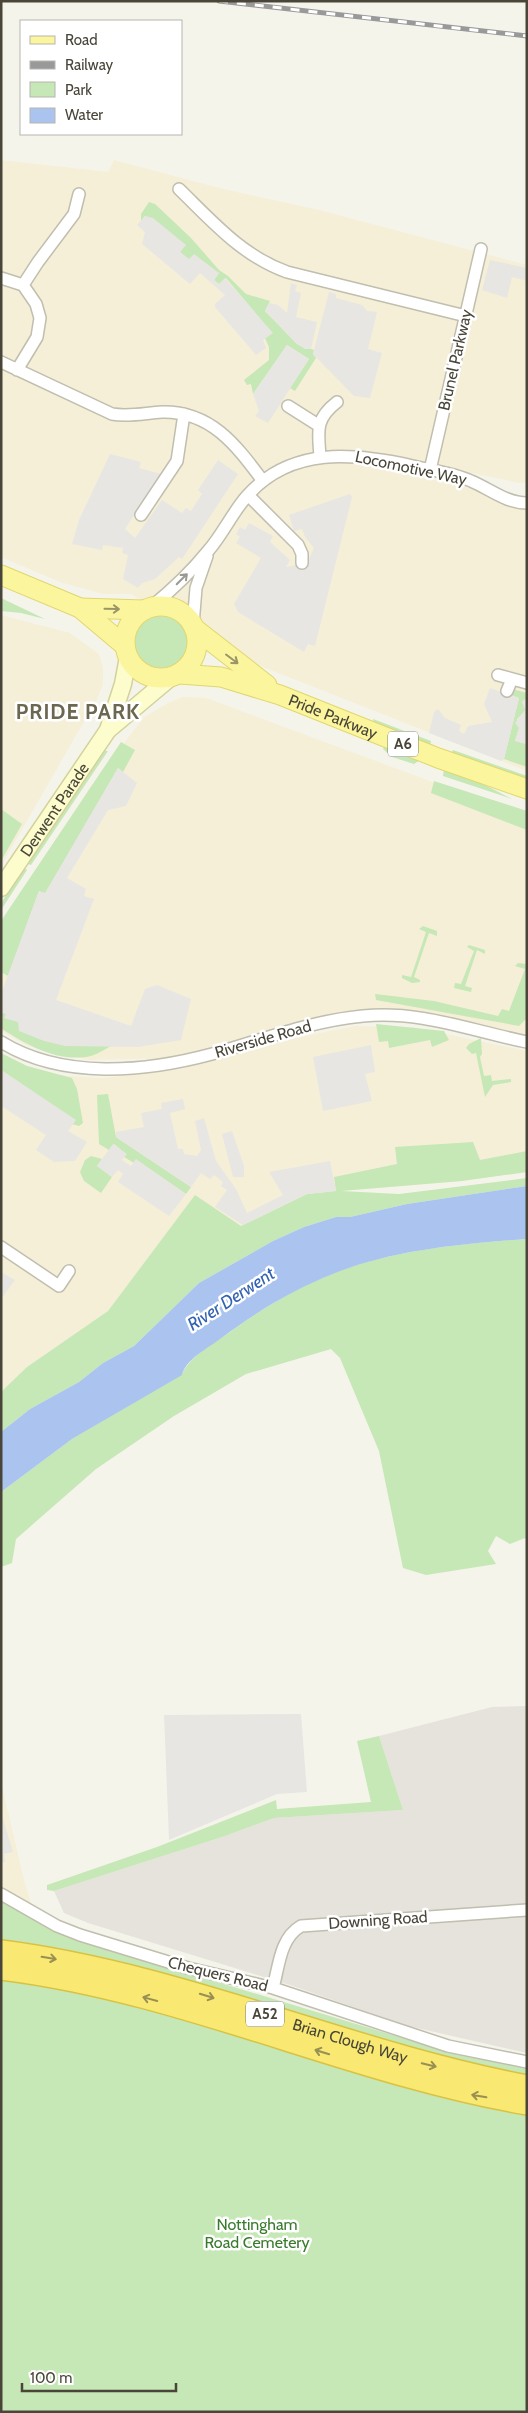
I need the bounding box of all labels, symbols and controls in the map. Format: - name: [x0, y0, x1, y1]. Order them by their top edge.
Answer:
- legend: [20, 20, 182, 135]
- text: Road: [65, 31, 98, 49]
- text: Railway: [65, 56, 114, 74]
- text: Park: [65, 81, 92, 99]
- text: Water: [65, 106, 103, 124]
- street label: Brunel Parkway: [434, 308, 476, 412]
- street label: Locomotive Way: [353, 447, 469, 489]
- one-way arrow: [176, 573, 188, 586]
- one-way arrow: [104, 604, 120, 614]
- one-way arrow: [225, 654, 239, 664]
- street label: Pride Parkway: [286, 690, 380, 742]
- district label: PRIDE PARK: [16, 699, 140, 724]
- road number: A6: [388, 732, 418, 756]
- street label: Derwent Parade: [16, 759, 93, 860]
- street label: Riverside Road: [213, 1016, 313, 1062]
- water label: River Derwent: [183, 1262, 279, 1335]
- street label: Downing Road: [328, 1907, 428, 1933]
- street label: Chequers Road: [166, 1952, 270, 1996]
- one-way arrow: [41, 1953, 57, 1963]
- one-way arrow: [199, 1991, 215, 2001]
- one-way arrow: [143, 1994, 159, 2003]
- road number: A52: [246, 2002, 284, 2026]
- street label: Brian Clough Way: [290, 2014, 410, 2067]
- one-way arrow: [315, 2046, 331, 2056]
- one-way arrow: [421, 2060, 437, 2070]
- one-way arrow: [471, 2090, 487, 2100]
- park label: Nottingham Road Cemetery: [204, 2215, 310, 2252]
- scale bar: [22, 2360, 176, 2392]
- text: 100 m: [30, 2369, 72, 2387]

